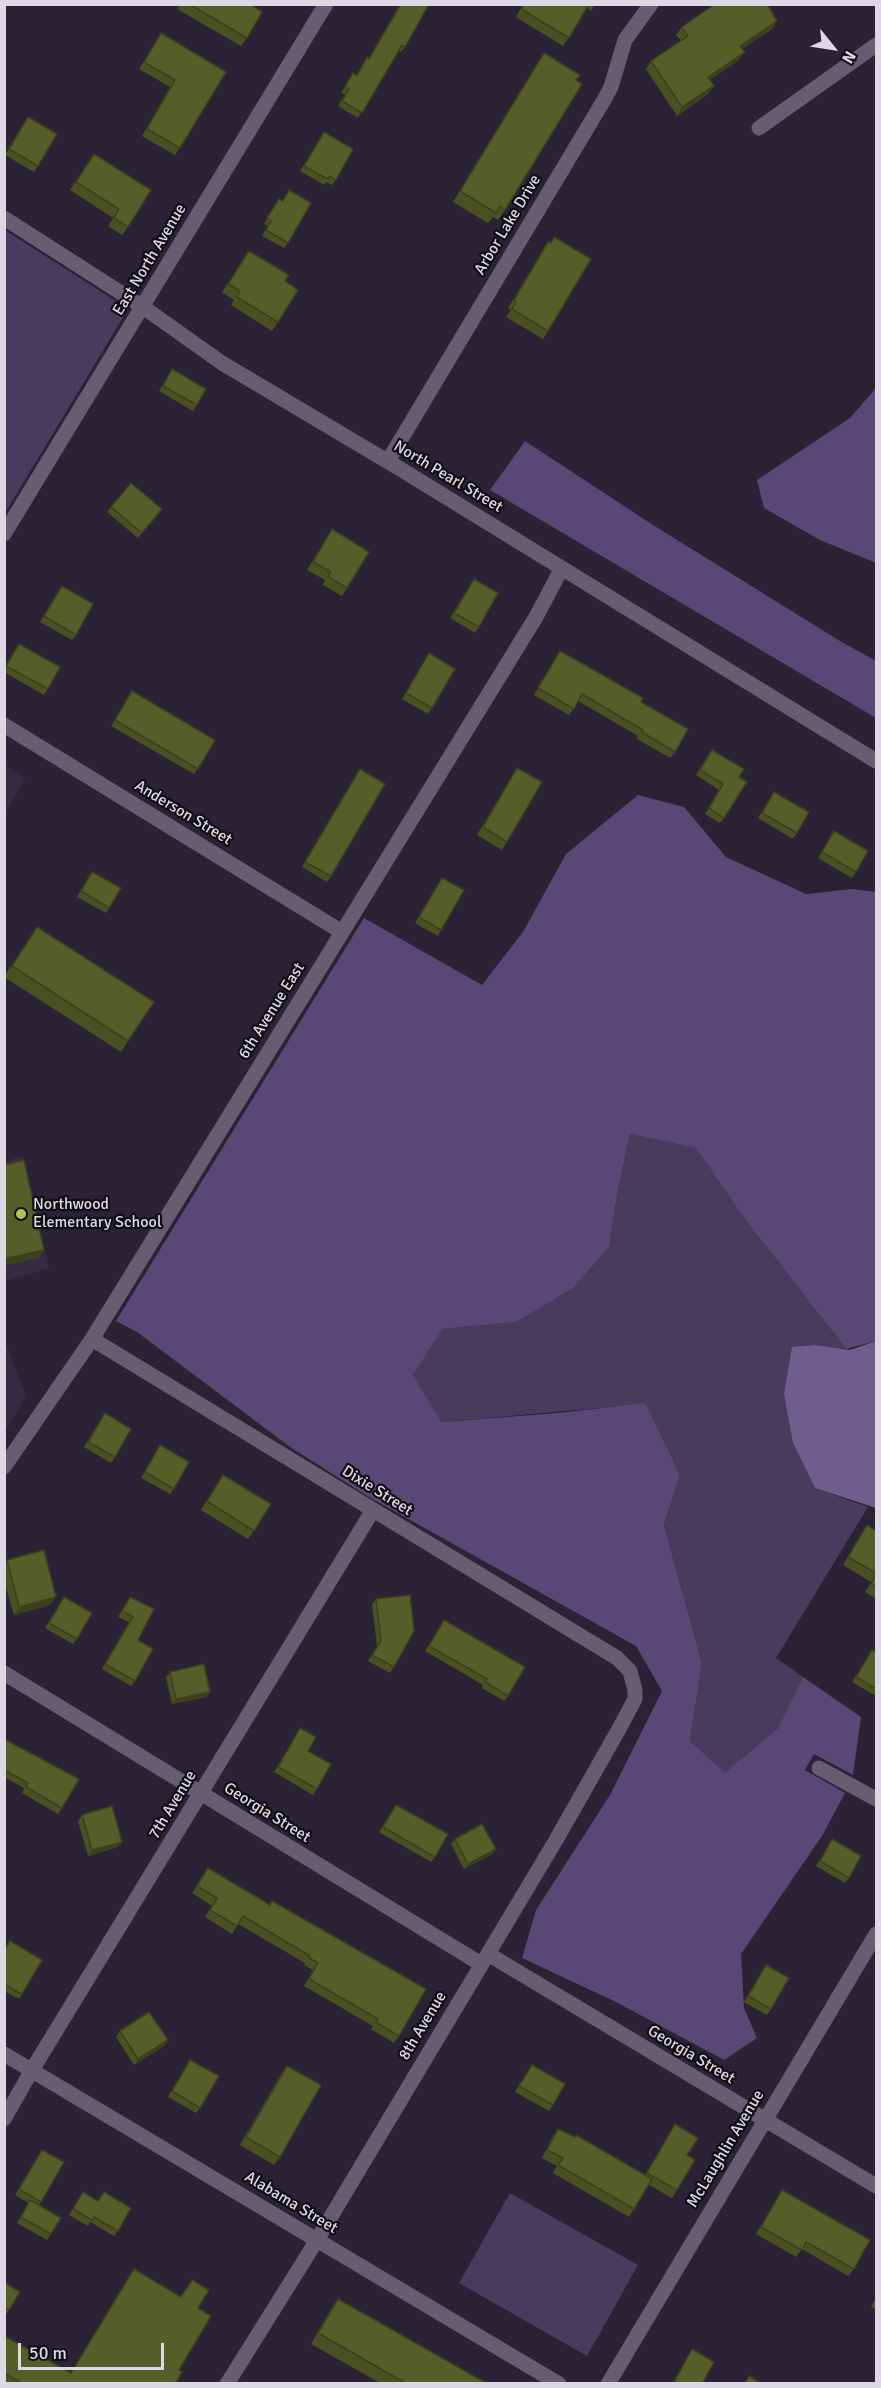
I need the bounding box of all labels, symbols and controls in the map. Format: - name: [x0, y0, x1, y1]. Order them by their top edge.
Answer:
- north arrow: [803, 18, 863, 78]
- text: N: [837, 47, 860, 67]
- street label: Arbor Lake Drive: [471, 172, 545, 278]
- street label: East North Avenue: [109, 201, 191, 319]
- street label: North Pearl Street: [390, 437, 506, 517]
- street label: Anderson Street: [131, 776, 235, 850]
- street label: 6th Avenue East: [235, 959, 309, 1063]
- place label: Northwood Elementary School: [33, 1195, 162, 1233]
- marker: Northwood Elementary School: [14, 1207, 28, 1221]
- street label: Dixie Street: [338, 1462, 416, 1520]
- street label: 7th Avenue: [145, 1767, 201, 1843]
- street label: Georgia Street: [220, 1779, 314, 1847]
- street label: 8th Avenue: [395, 1988, 451, 2064]
- street label: Georgia Street: [644, 2021, 738, 2089]
- street label: McLaughlin Avenue: [683, 2087, 769, 2211]
- street label: Alabama Street: [241, 2168, 341, 2238]
- scale bar: [21, 2331, 166, 2369]
- text: 50 m: [29, 2342, 67, 2364]

